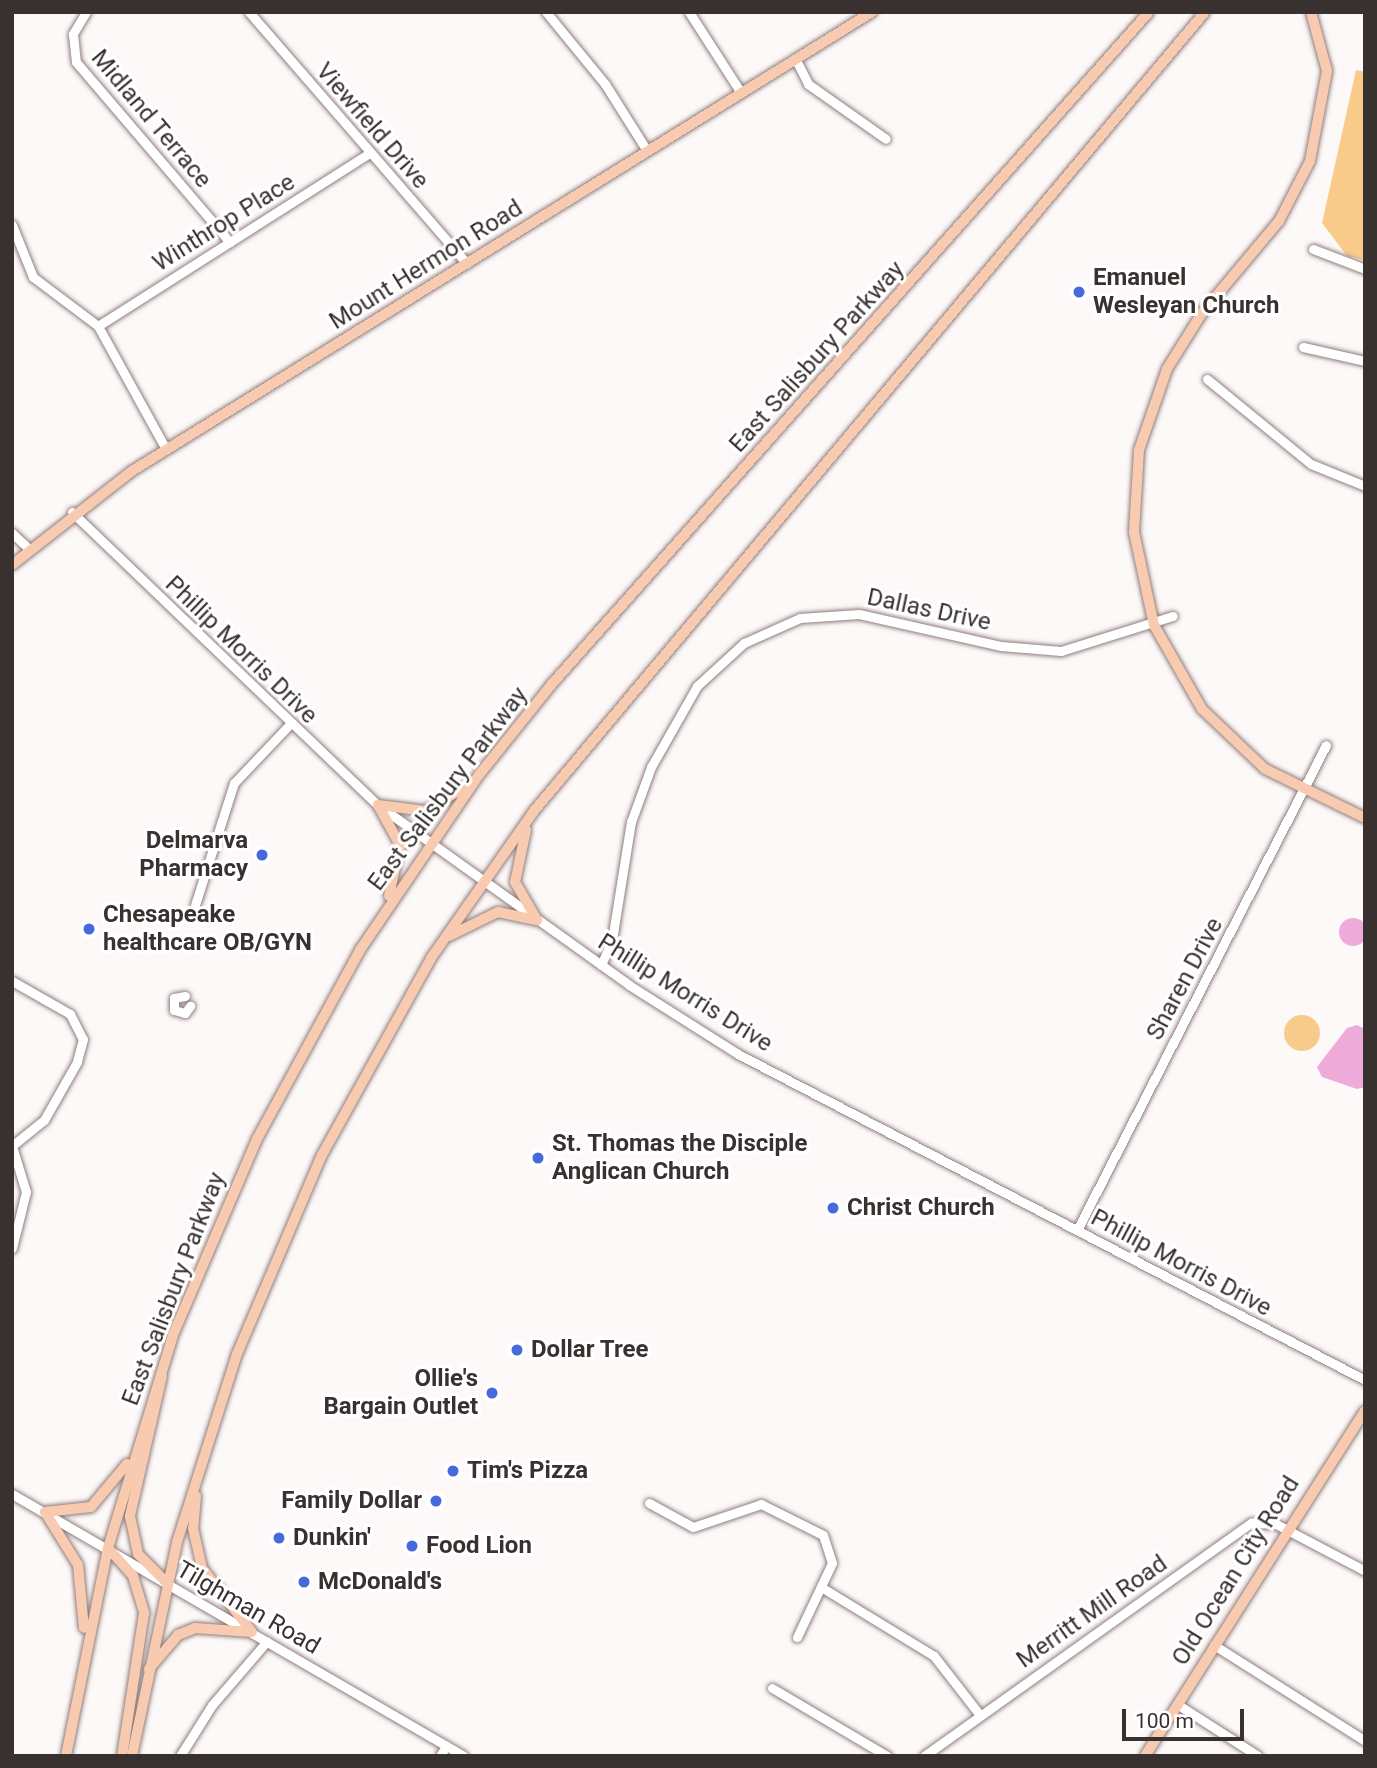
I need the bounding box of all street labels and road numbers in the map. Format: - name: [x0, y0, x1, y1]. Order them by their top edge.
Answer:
- street label: Midland Terrace: [85, 44, 217, 194]
- street label: Viewfield Drive: [310, 57, 434, 195]
- street label: Winthrop Place: [148, 168, 300, 278]
- street label: Mount Hermon Road: [324, 194, 528, 336]
- street label: East Salisbury Parkway: [724, 255, 910, 459]
- street label: Phillip Morris Drive: [159, 570, 323, 730]
- street label: Dallas Drive: [864, 583, 994, 637]
- street label: East Salisbury Parkway: [362, 682, 534, 896]
- street label: Sharen Drive: [1141, 913, 1229, 1045]
- street label: Phillip Morris Drive: [593, 928, 777, 1058]
- street label: East Salisbury Parkway: [116, 1168, 232, 1410]
- street label: Phillip Morris Drive: [1086, 1203, 1276, 1323]
- street label: Old Ocean City Road: [1166, 1471, 1306, 1671]
- street label: Merritt Mill Road: [1011, 1549, 1173, 1675]
- street label: Tilghman Road: [171, 1555, 325, 1661]

